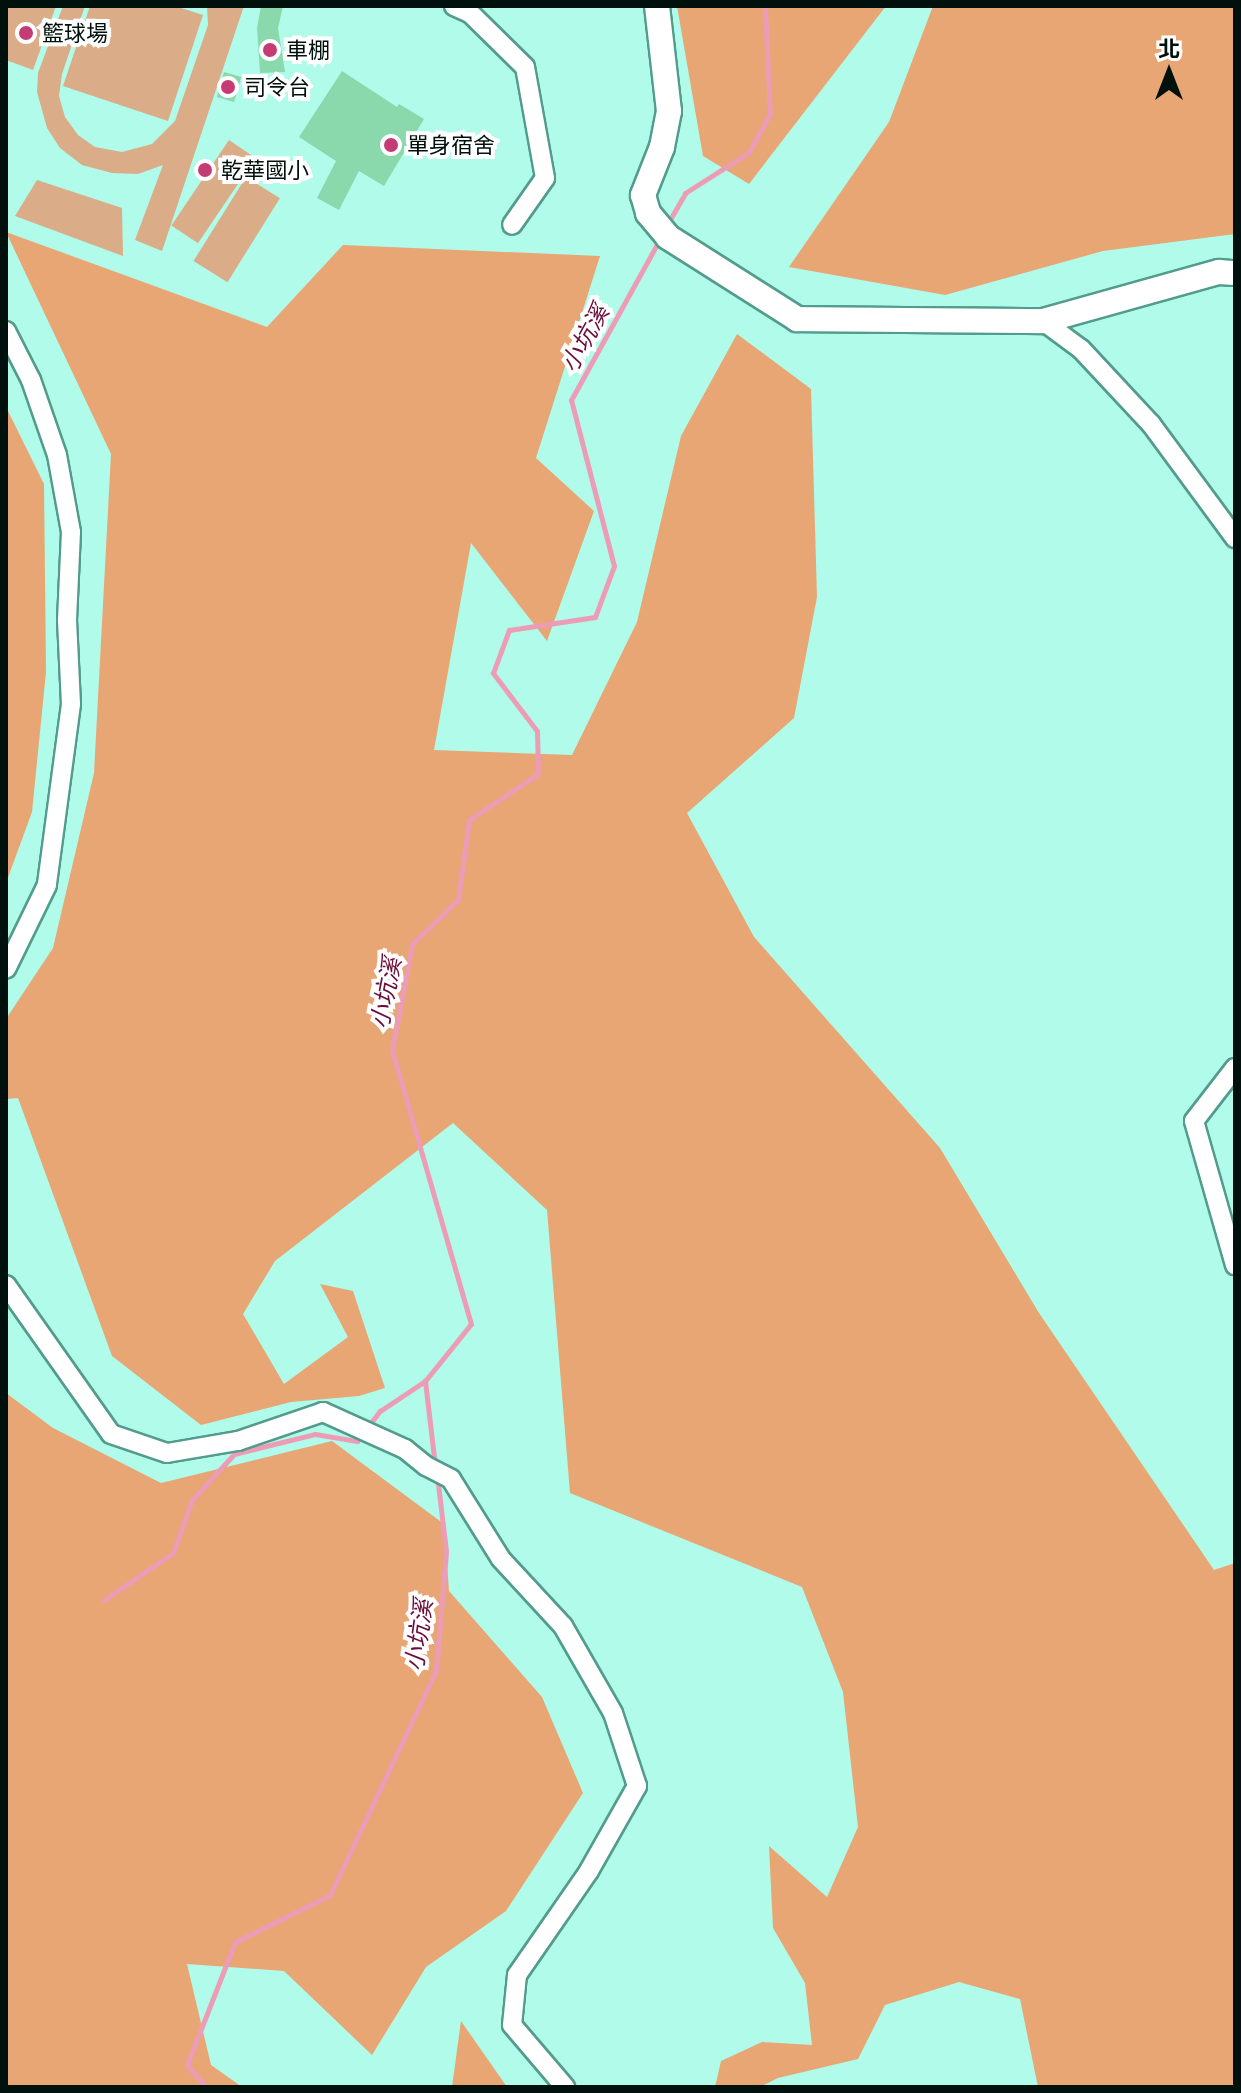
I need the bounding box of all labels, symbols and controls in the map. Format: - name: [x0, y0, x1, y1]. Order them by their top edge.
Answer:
- place label: 籃球場: [42, 20, 108, 46]
- marker: 籃球場: [17, 24, 35, 42]
- north arrow: [1129, 32, 1209, 112]
- text: 北: [1158, 33, 1180, 63]
- place label: 車棚: [286, 37, 330, 63]
- marker: 車棚: [261, 41, 279, 59]
- place label: 司令台: [244, 74, 310, 100]
- marker: 司令台: [219, 78, 237, 96]
- place label: 單身宿舍: [407, 132, 495, 158]
- marker: 單身宿舍: [382, 136, 400, 154]
- place label: 乾華國小: [221, 157, 309, 183]
- marker: 乾華國小: [196, 161, 214, 179]
- water label: 小坑溪: [554, 300, 614, 376]
- water label: 小坑溪: [364, 955, 406, 1031]
- water label: 小坑溪: [399, 1597, 437, 1673]

